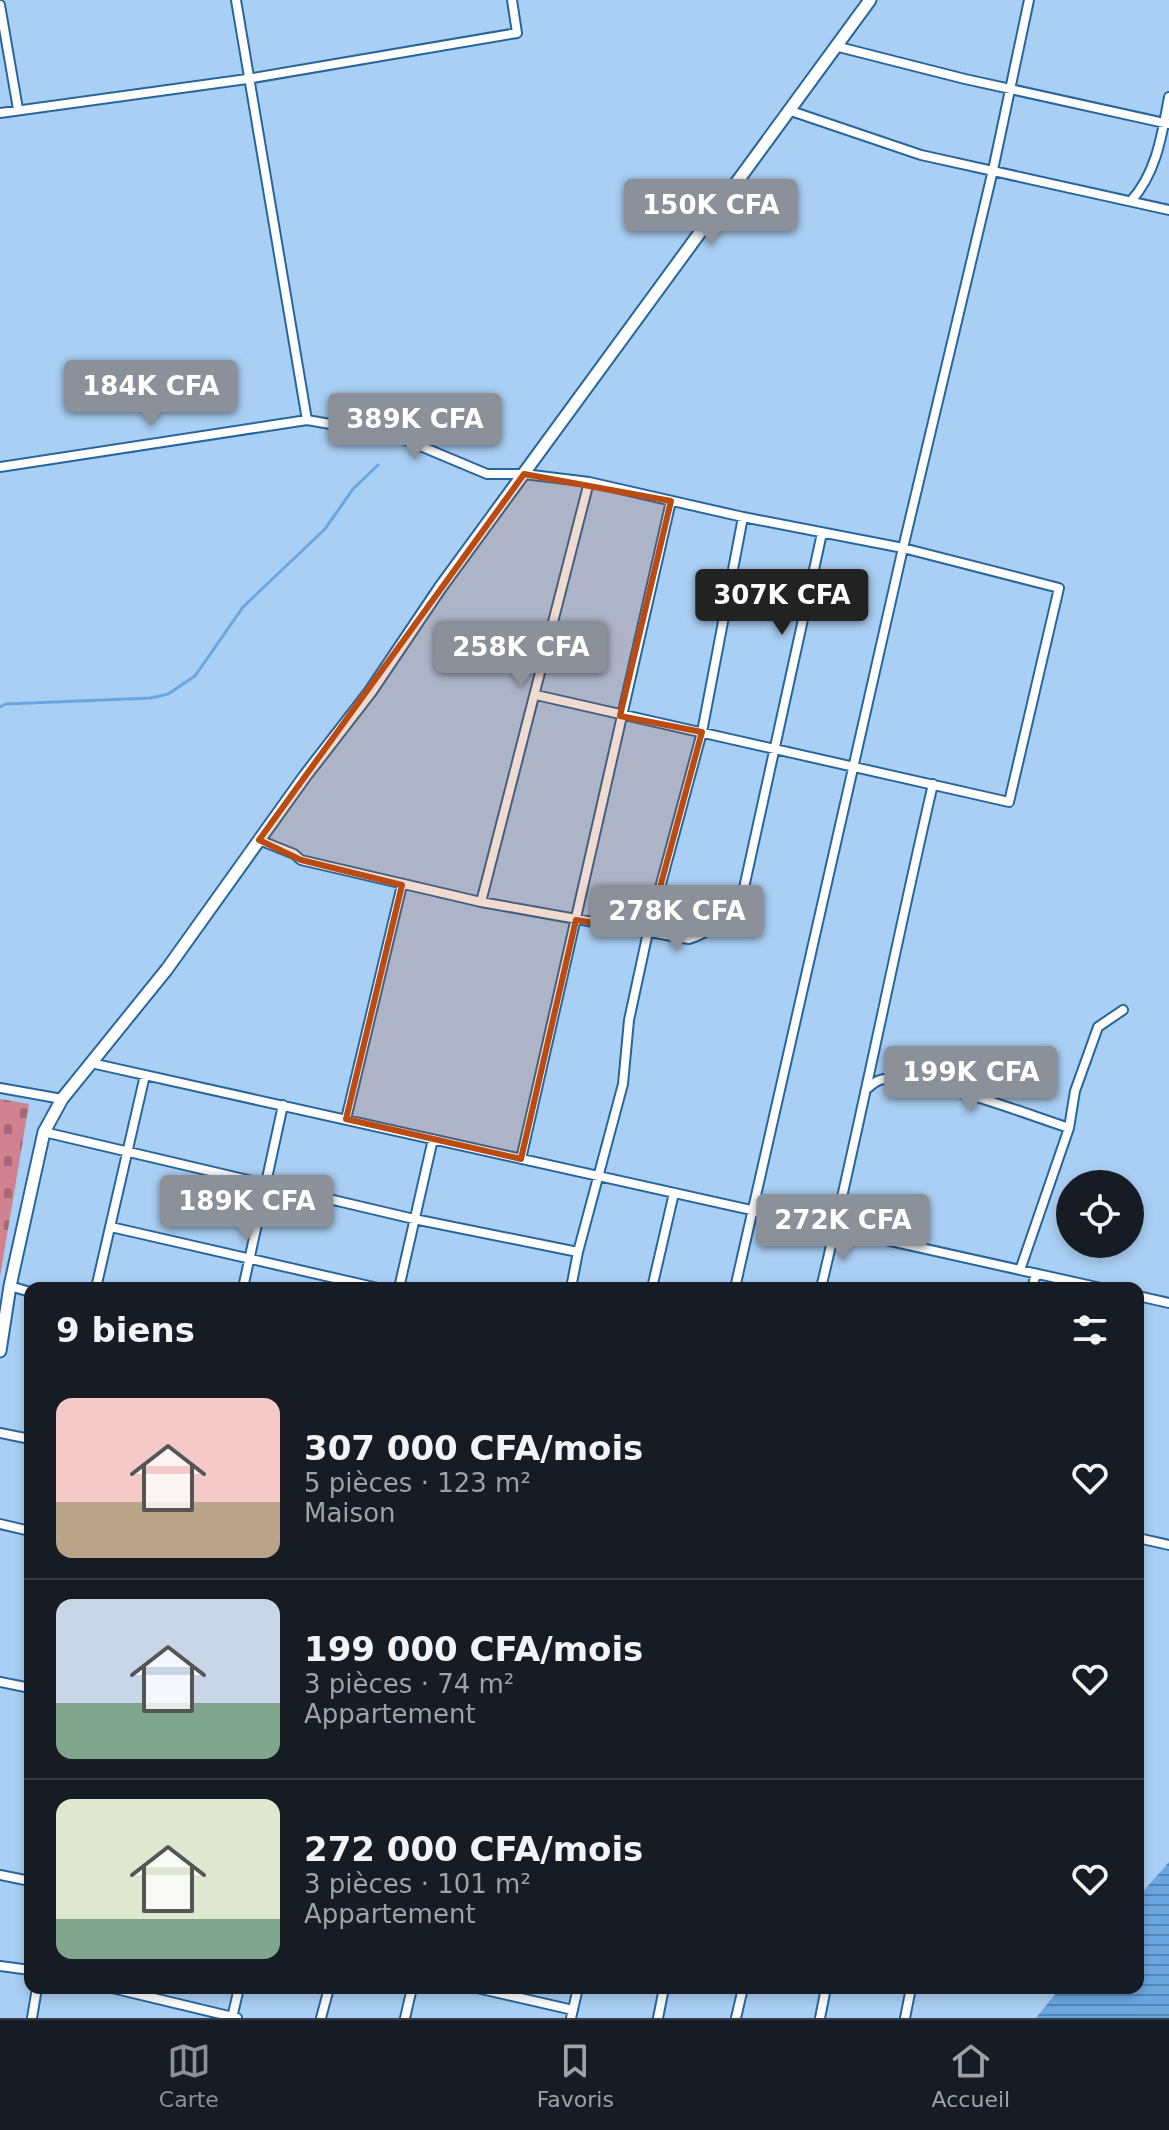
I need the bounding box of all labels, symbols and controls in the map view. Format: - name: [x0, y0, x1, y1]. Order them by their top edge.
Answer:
- pin: 150K CFA: [628, 179, 794, 247]
- text: 150K CFA: [642, 190, 780, 220]
- pin: 184K CFA: [68, 360, 234, 428]
- text: 184K CFA: [82, 371, 220, 401]
- pin: 389K CFA: [332, 393, 498, 461]
- text: 389K CFA: [346, 404, 484, 434]
- pin: 307K CFA: [699, 569, 865, 637]
- text: 307K CFA: [713, 580, 851, 610]
- pin: 258K CFA: [438, 621, 604, 689]
- text: 258K CFA: [452, 632, 590, 662]
- pin: 278K CFA: [594, 885, 760, 953]
- text: 278K CFA: [608, 896, 746, 926]
- pin: 199K CFA: [888, 1046, 1054, 1114]
- text: 199K CFA: [902, 1057, 1040, 1087]
- map controls: [1056, 1170, 1144, 1258]
- button: locate: [1056, 1170, 1144, 1258]
- pin: 189K CFA: [164, 1175, 330, 1243]
- text: 189K CFA: [178, 1186, 316, 1216]
- pin: 272K CFA: [760, 1194, 926, 1262]
- text: 272K CFA: [774, 1205, 912, 1235]
- icon: filters: [1068, 1308, 1112, 1352]
- text: 9 biens: [56, 1310, 195, 1350]
- text: 307 000 CFA/mois: [304, 1428, 643, 1468]
- icon: home: [120, 1430, 216, 1526]
- icon: heart: [1068, 1456, 1112, 1500]
- text: 5 pièces · 123 m²: [304, 1468, 531, 1498]
- text: Maison: [304, 1498, 396, 1528]
- text: 199 000 CFA/mois: [304, 1629, 643, 1669]
- icon: home: [120, 1631, 216, 1727]
- icon: heart: [1068, 1657, 1112, 1701]
- text: 3 pièces · 74 m²: [304, 1669, 514, 1699]
- text: Appartement: [304, 1699, 476, 1729]
- text: 272 000 CFA/mois: [304, 1829, 643, 1869]
- icon: home: [120, 1831, 216, 1927]
- icon: heart: [1068, 1857, 1112, 1901]
- text: 3 pièces · 101 m²: [304, 1869, 531, 1899]
- text: Appartement: [304, 1899, 476, 1929]
- tab: Carte: [159, 2039, 219, 2112]
- tab: Favoris: [537, 2039, 614, 2112]
- tab: Accueil: [932, 2039, 1010, 2112]

